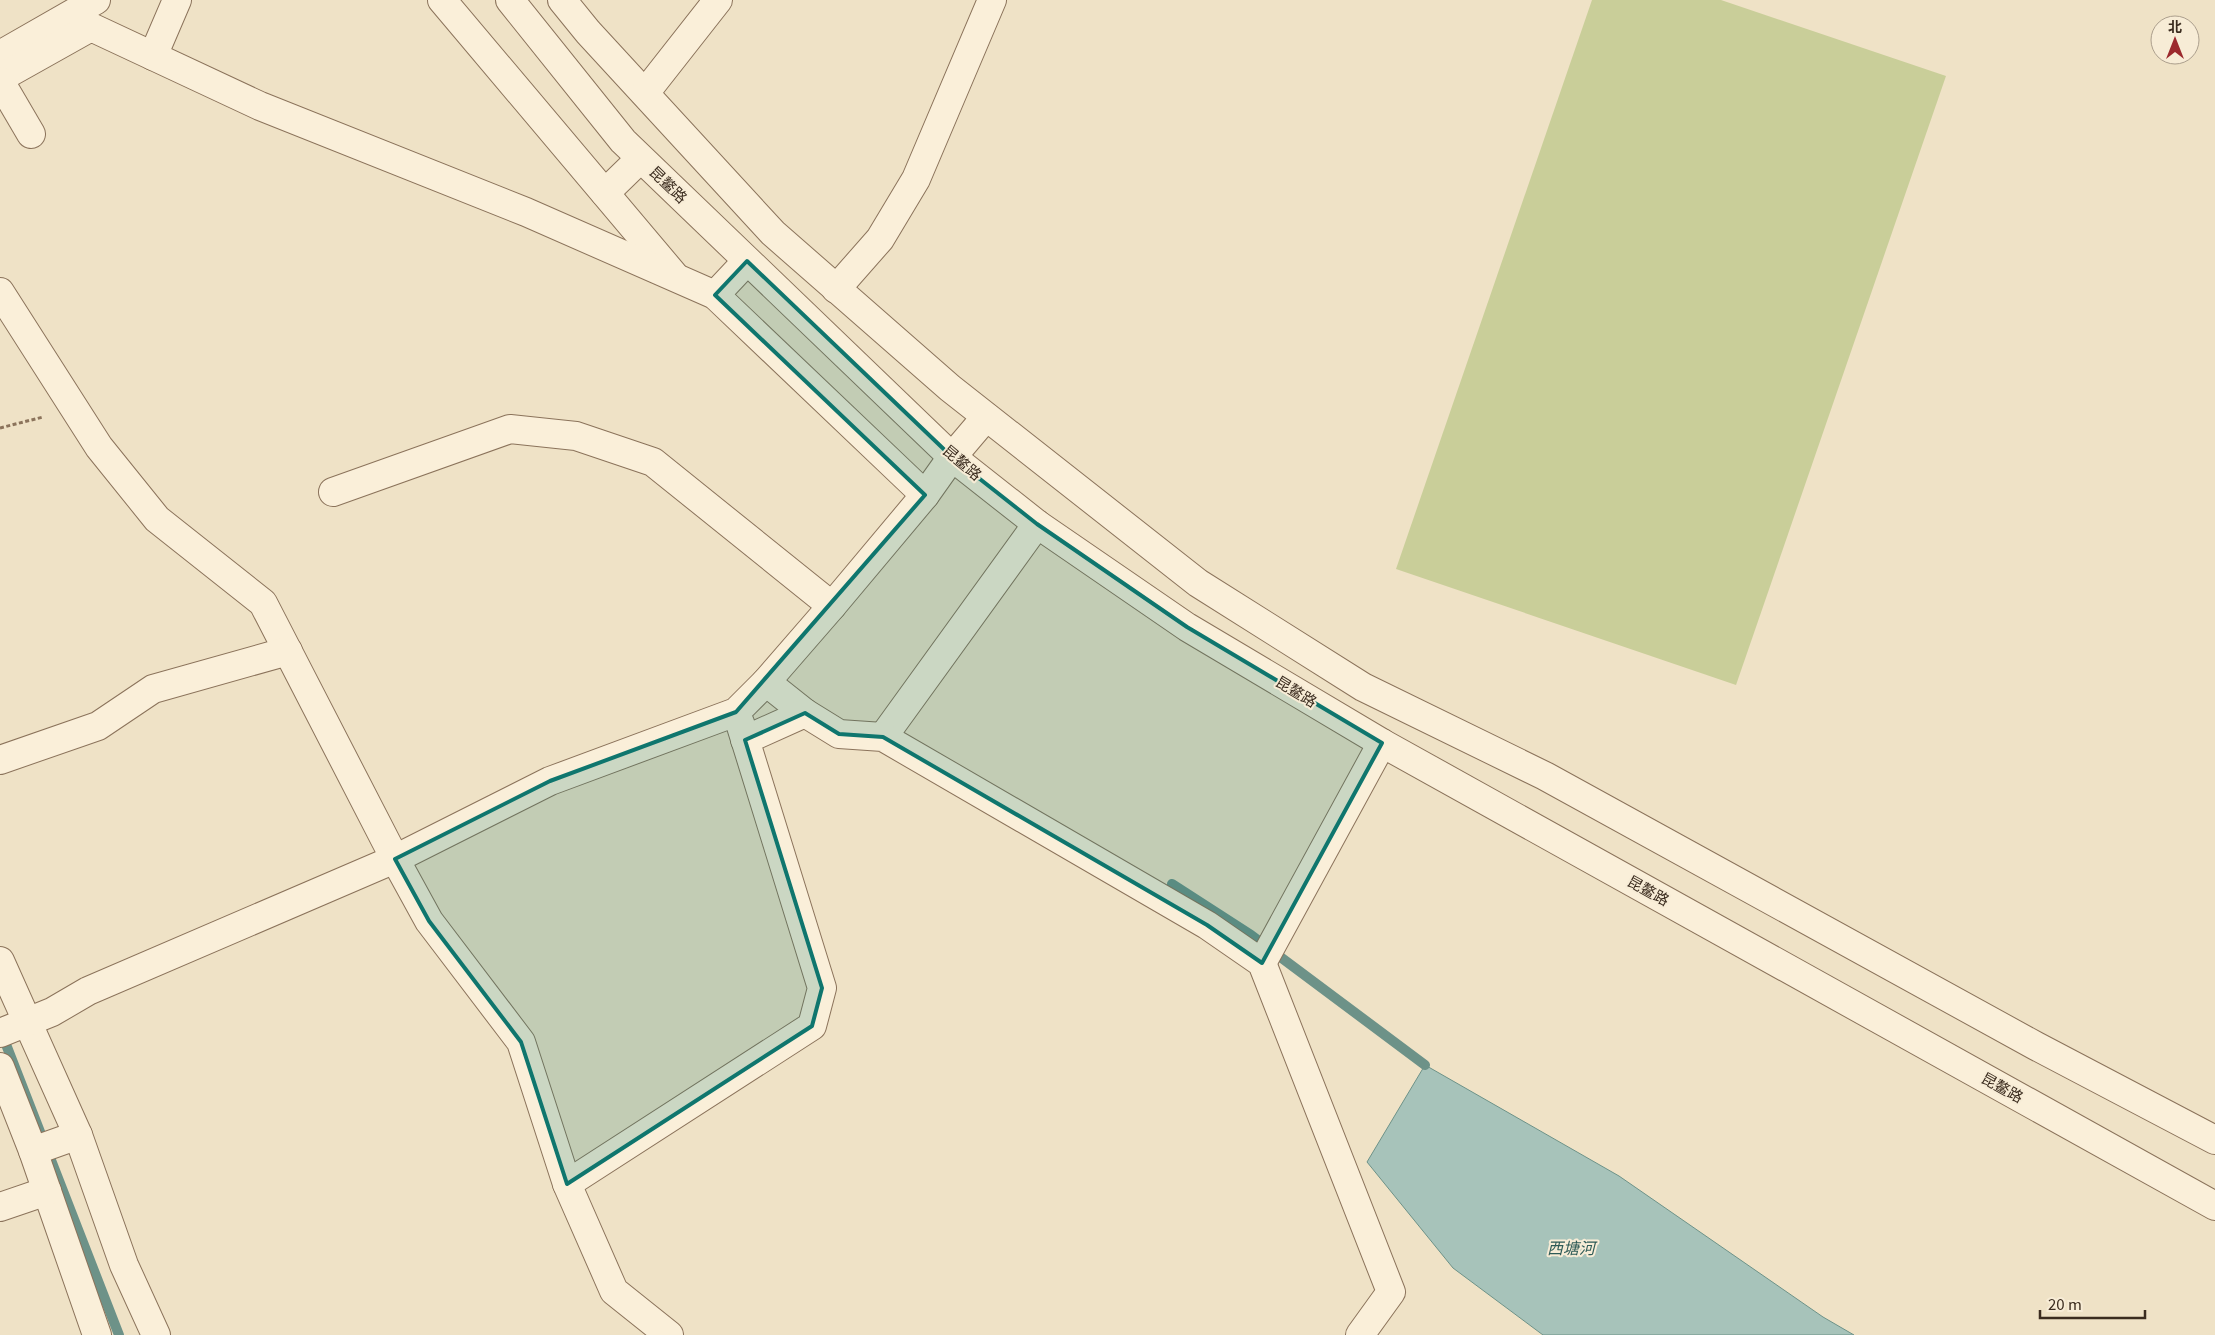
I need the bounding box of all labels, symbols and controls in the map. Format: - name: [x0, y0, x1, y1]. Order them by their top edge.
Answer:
- north arrow: [2150, 15, 2200, 65]
- text: 北: [2168, 16, 2182, 36]
- street label: 昆鳌路: [646, 161, 693, 207]
- street label: 昆鳌路: [939, 439, 987, 484]
- street label: 昆鳌路: [1272, 670, 1321, 711]
- street label: 昆鳌路: [1624, 870, 1674, 910]
- street label: 昆鳌路: [1978, 1067, 2028, 1107]
- water label: 西塘河: [1547, 1235, 1598, 1259]
- scale bar: [2040, 1288, 2145, 1320]
- text: 20 m: [2048, 1293, 2082, 1314]

